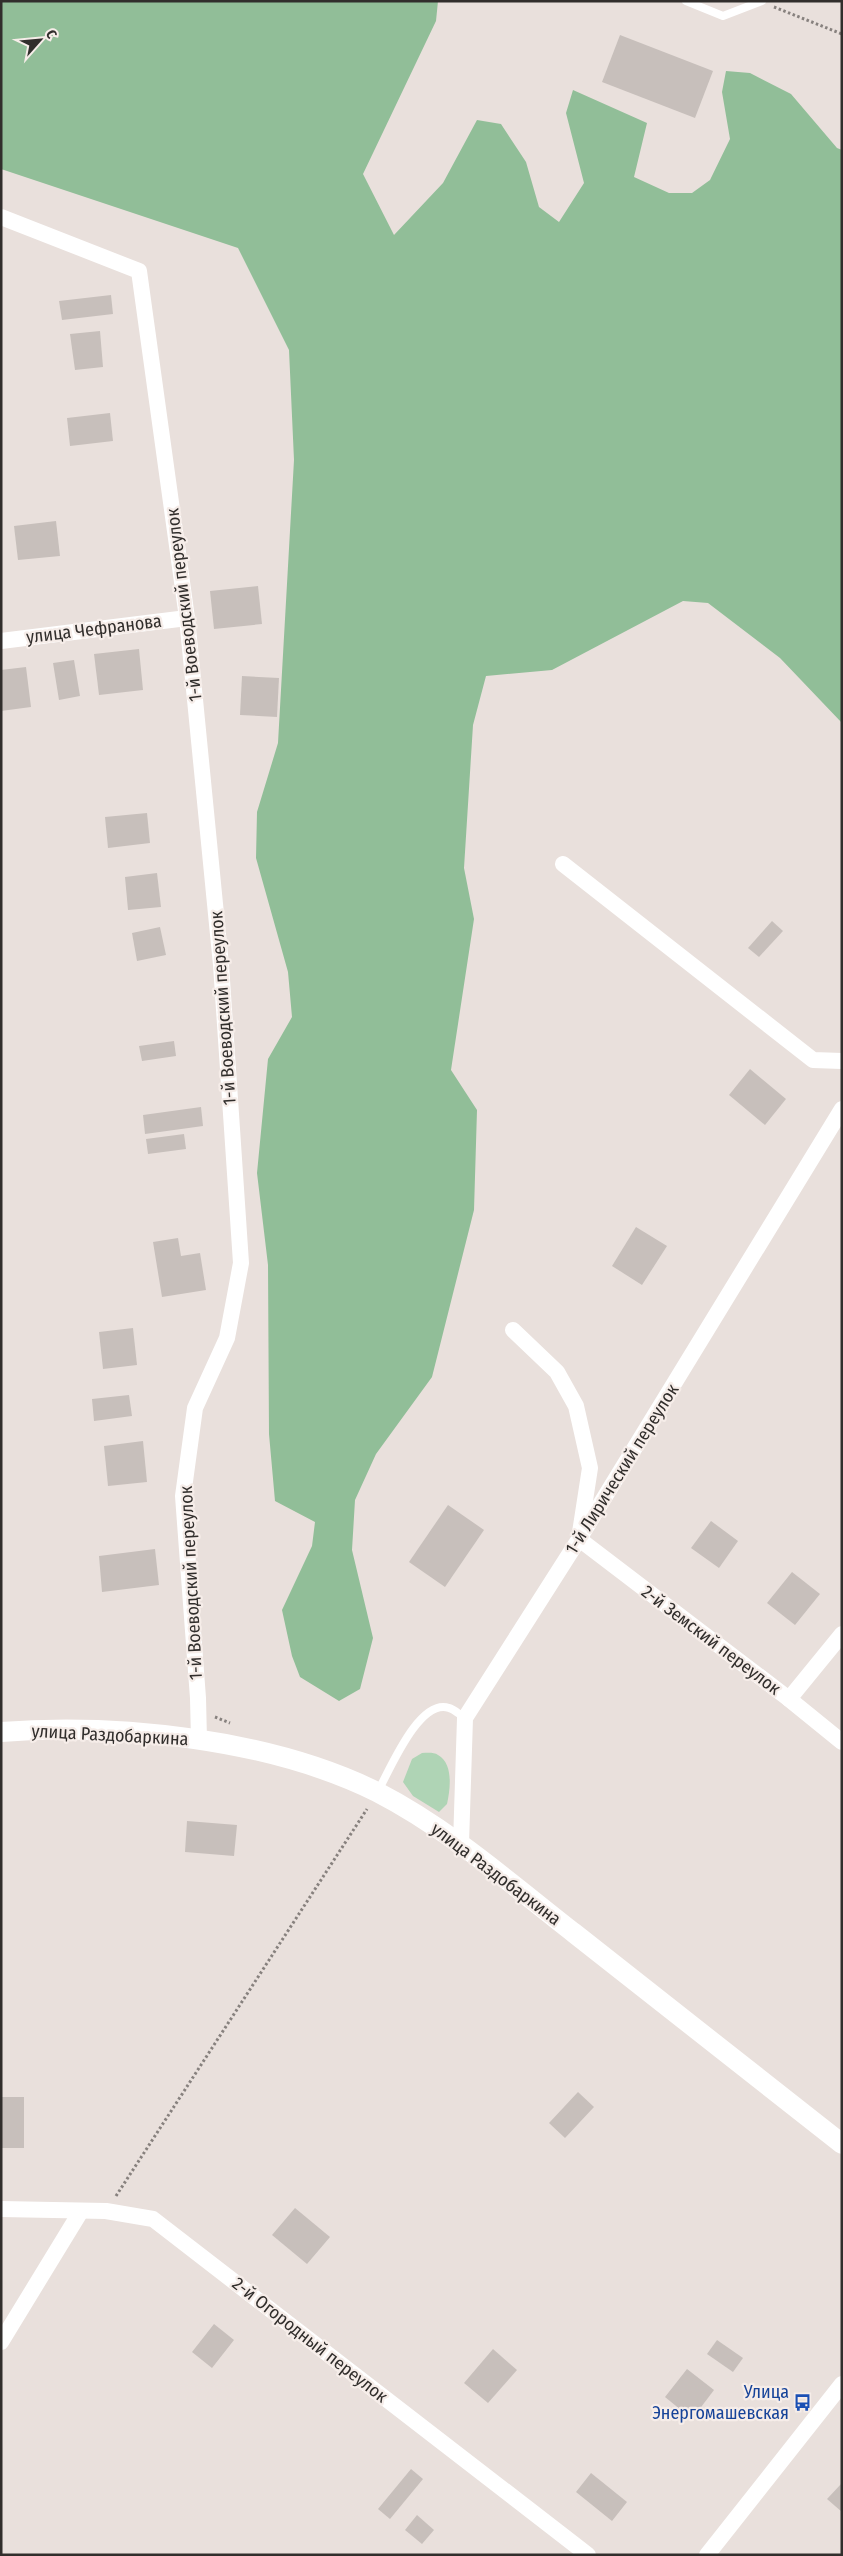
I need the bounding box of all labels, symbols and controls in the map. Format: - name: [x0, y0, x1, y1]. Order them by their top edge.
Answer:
- north arrow: [15, 15, 65, 65]
- text: С: [42, 27, 61, 42]
- street label: 1-й Воеводский переулок: [161, 507, 207, 703]
- street label: улица Чефранова: [25, 610, 163, 648]
- street label: 1-й Воеводский переулок: [205, 910, 241, 1106]
- street label: 1-й Лирический переулок: [561, 1379, 684, 1558]
- street label: 1-й Воеводский переулок: [175, 1485, 207, 1681]
- street label: 2-й Земский переулок: [637, 1581, 785, 1700]
- street label: улица Раздобаркина: [31, 1720, 189, 1750]
- street label: улица Раздобаркина: [427, 1818, 565, 1930]
- street label: 2-й Огородный переулок: [228, 2273, 392, 2408]
- place label: Улица Энергомашевская: [652, 2381, 789, 2424]
- bus stop icon: Улица Энергомашевская: [793, 2392, 813, 2412]

